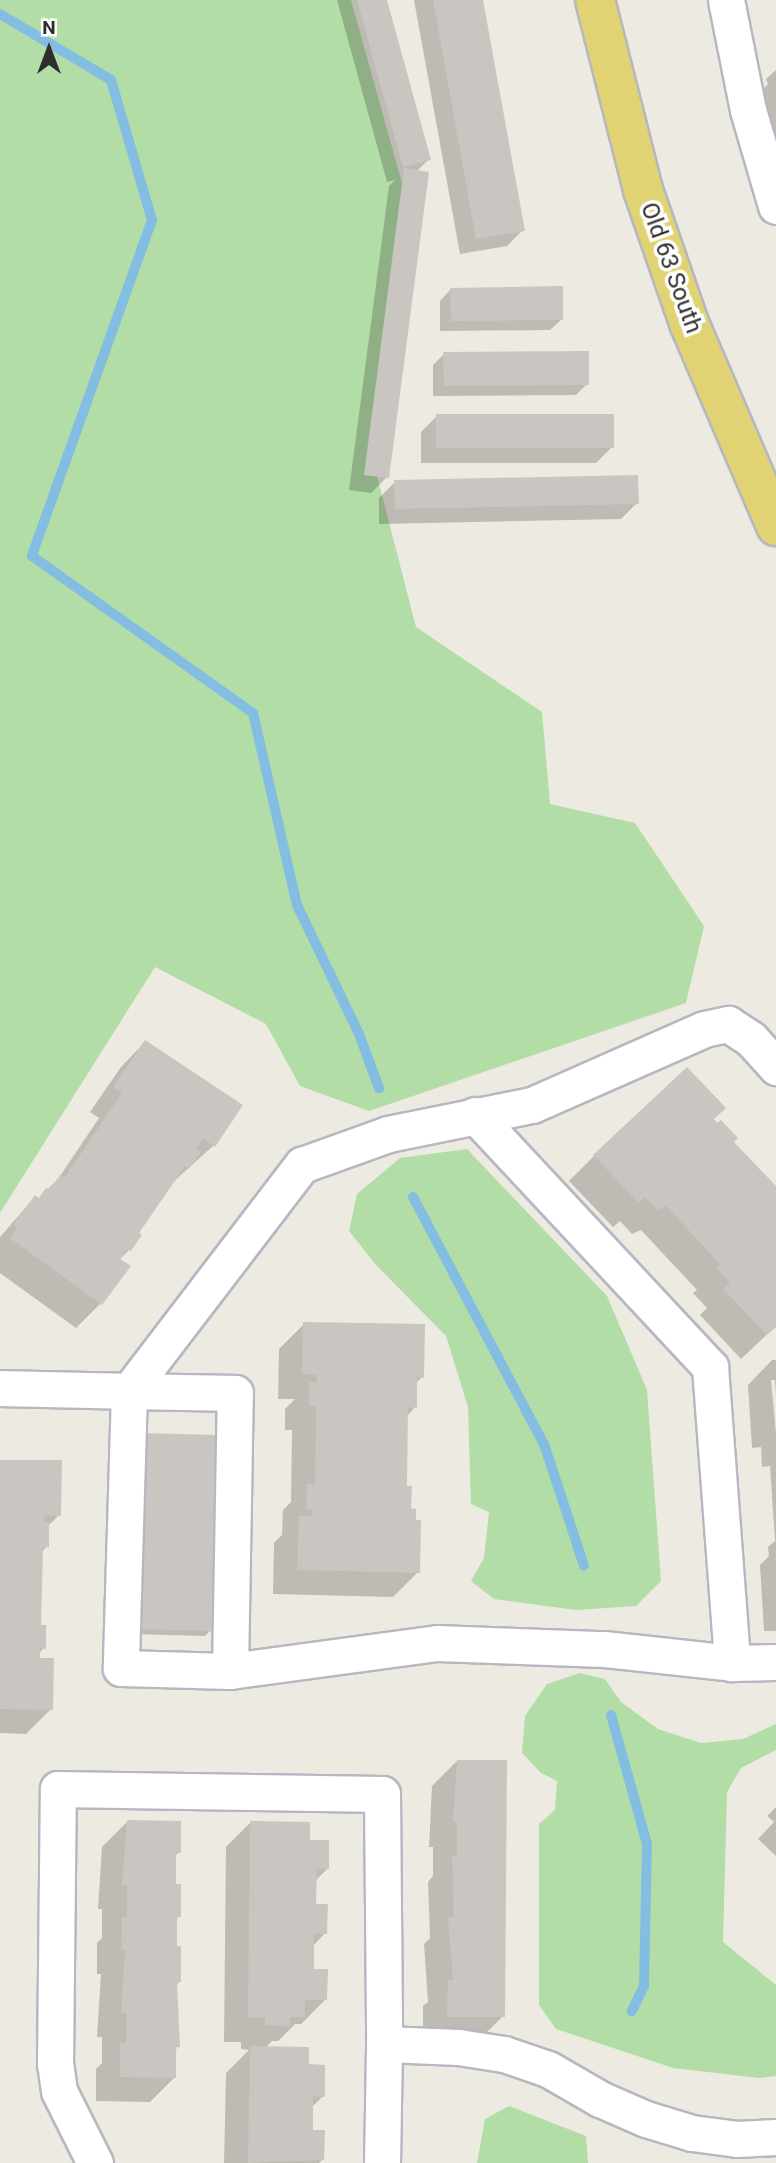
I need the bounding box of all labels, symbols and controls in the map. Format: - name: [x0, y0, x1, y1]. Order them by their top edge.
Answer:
- north arrow: [14, 14, 84, 84]
- text: N: [42, 16, 56, 39]
- street label: Old 63 South: [634, 199, 708, 337]

